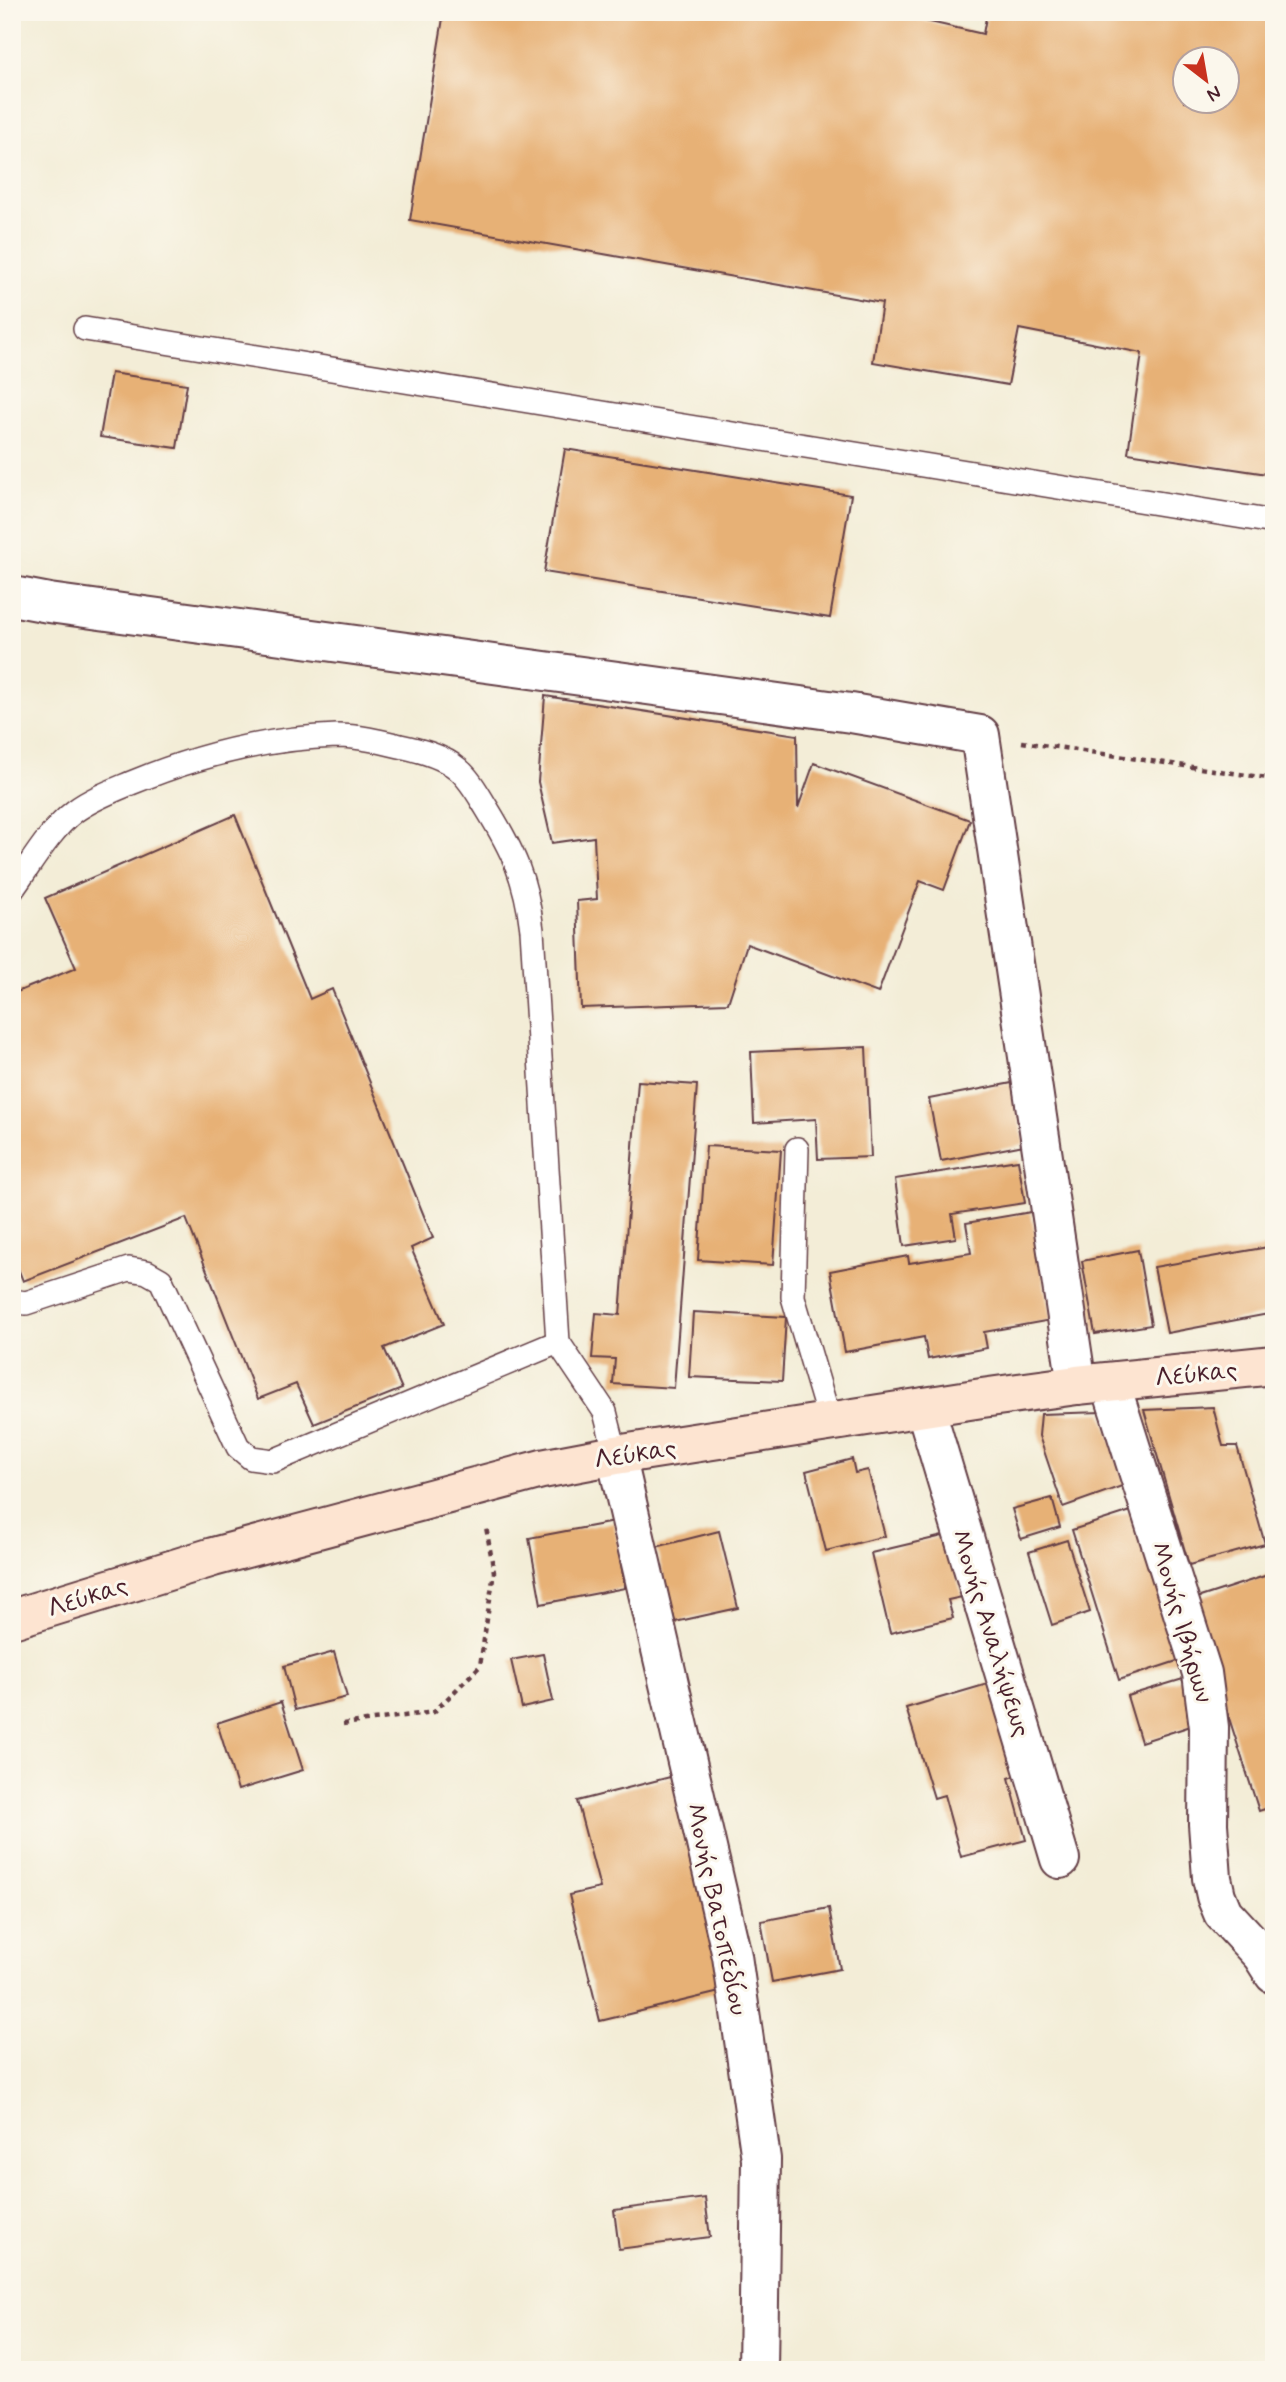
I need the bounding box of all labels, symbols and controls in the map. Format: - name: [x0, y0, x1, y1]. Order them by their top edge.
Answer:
- north arrow: [1170, 46, 1240, 116]
- text: N: [1202, 79, 1226, 107]
- street label: Λεύκας: [1153, 1354, 1239, 1396]
- street label: Λεύκας: [592, 1432, 679, 1478]
- street label: Μονής Αναλήψεως: [942, 1526, 1038, 1741]
- street label: Μονής Ιβήρων: [1142, 1538, 1220, 1707]
- street label: Λεύκας: [43, 1569, 132, 1627]
- street label: Μονής Βατοπεδίου: [677, 1800, 755, 2018]

